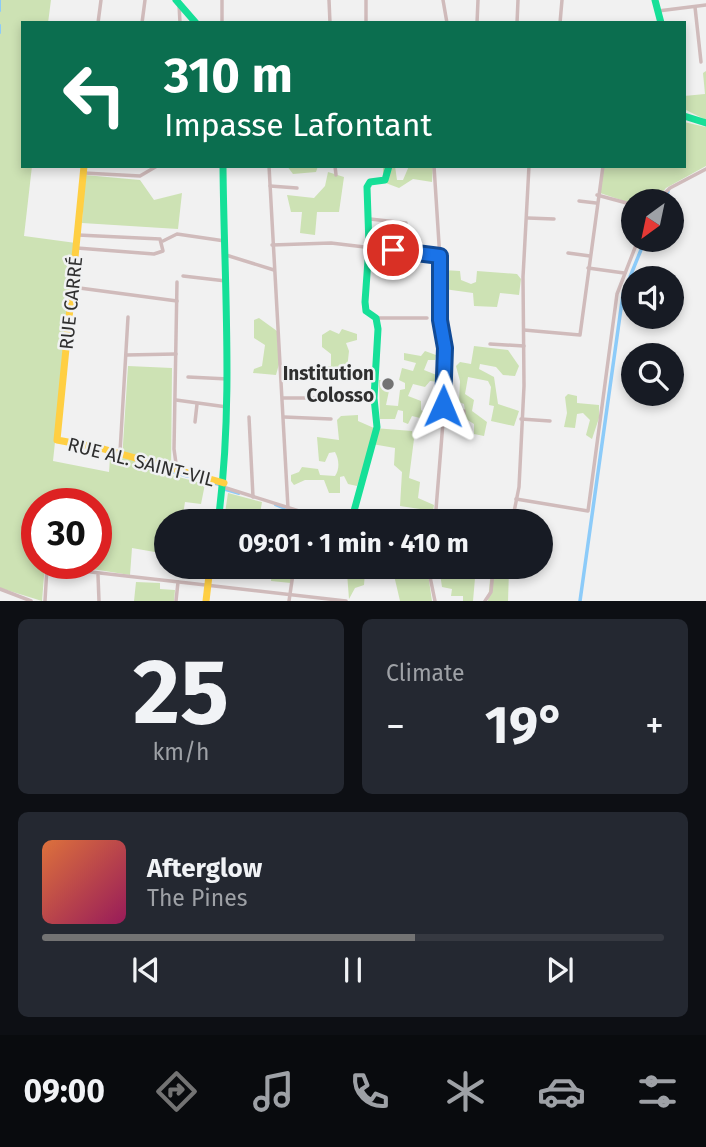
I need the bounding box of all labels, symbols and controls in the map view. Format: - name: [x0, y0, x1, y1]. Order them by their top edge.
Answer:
- text: 310 m: [164, 46, 293, 105]
- icon: left: [49, 49, 140, 140]
- text: Impasse Lafontant: [164, 106, 432, 144]
- north arrow: [621, 189, 684, 252]
- map controls: [621, 189, 684, 406]
- pin: [363, 220, 423, 280]
- icon: arrive: [374, 231, 412, 269]
- street label: RUE CARRÉ: [55, 255, 87, 351]
- button: sound: [621, 266, 684, 329]
- button: search: [621, 343, 684, 406]
- place label: Institution Colosso: [283, 362, 374, 407]
- position arrow: [406, 369, 480, 443]
- marker: Institution Colosso: [380, 376, 396, 392]
- street label: RUE AL. SAINT-VIL: [65, 433, 217, 491]
- speed limit sign: 30: [21, 488, 112, 579]
- text: 09:01 · 1 min · 410 m: [238, 528, 469, 559]
- text: 25: [133, 638, 229, 747]
- text: Climate: [386, 659, 465, 687]
- text: 19°: [485, 694, 565, 757]
- text: −: [386, 703, 405, 749]
- text: +: [645, 703, 664, 749]
- text: km/h: [153, 738, 209, 766]
- text: Afterglow: [147, 853, 262, 884]
- text: The Pines: [147, 884, 248, 912]
- icon: previous: [127, 951, 165, 989]
- icon: pause: [334, 951, 372, 989]
- icon: next: [541, 951, 579, 989]
- icon: directions: [152, 1067, 201, 1116]
- icon: music: [249, 1067, 298, 1116]
- icon: phone: [345, 1067, 394, 1116]
- icon: climate: [441, 1067, 490, 1116]
- icon: car: [537, 1067, 586, 1116]
- icon: filters: [633, 1067, 682, 1116]
- text: 09:00: [24, 1072, 105, 1110]

